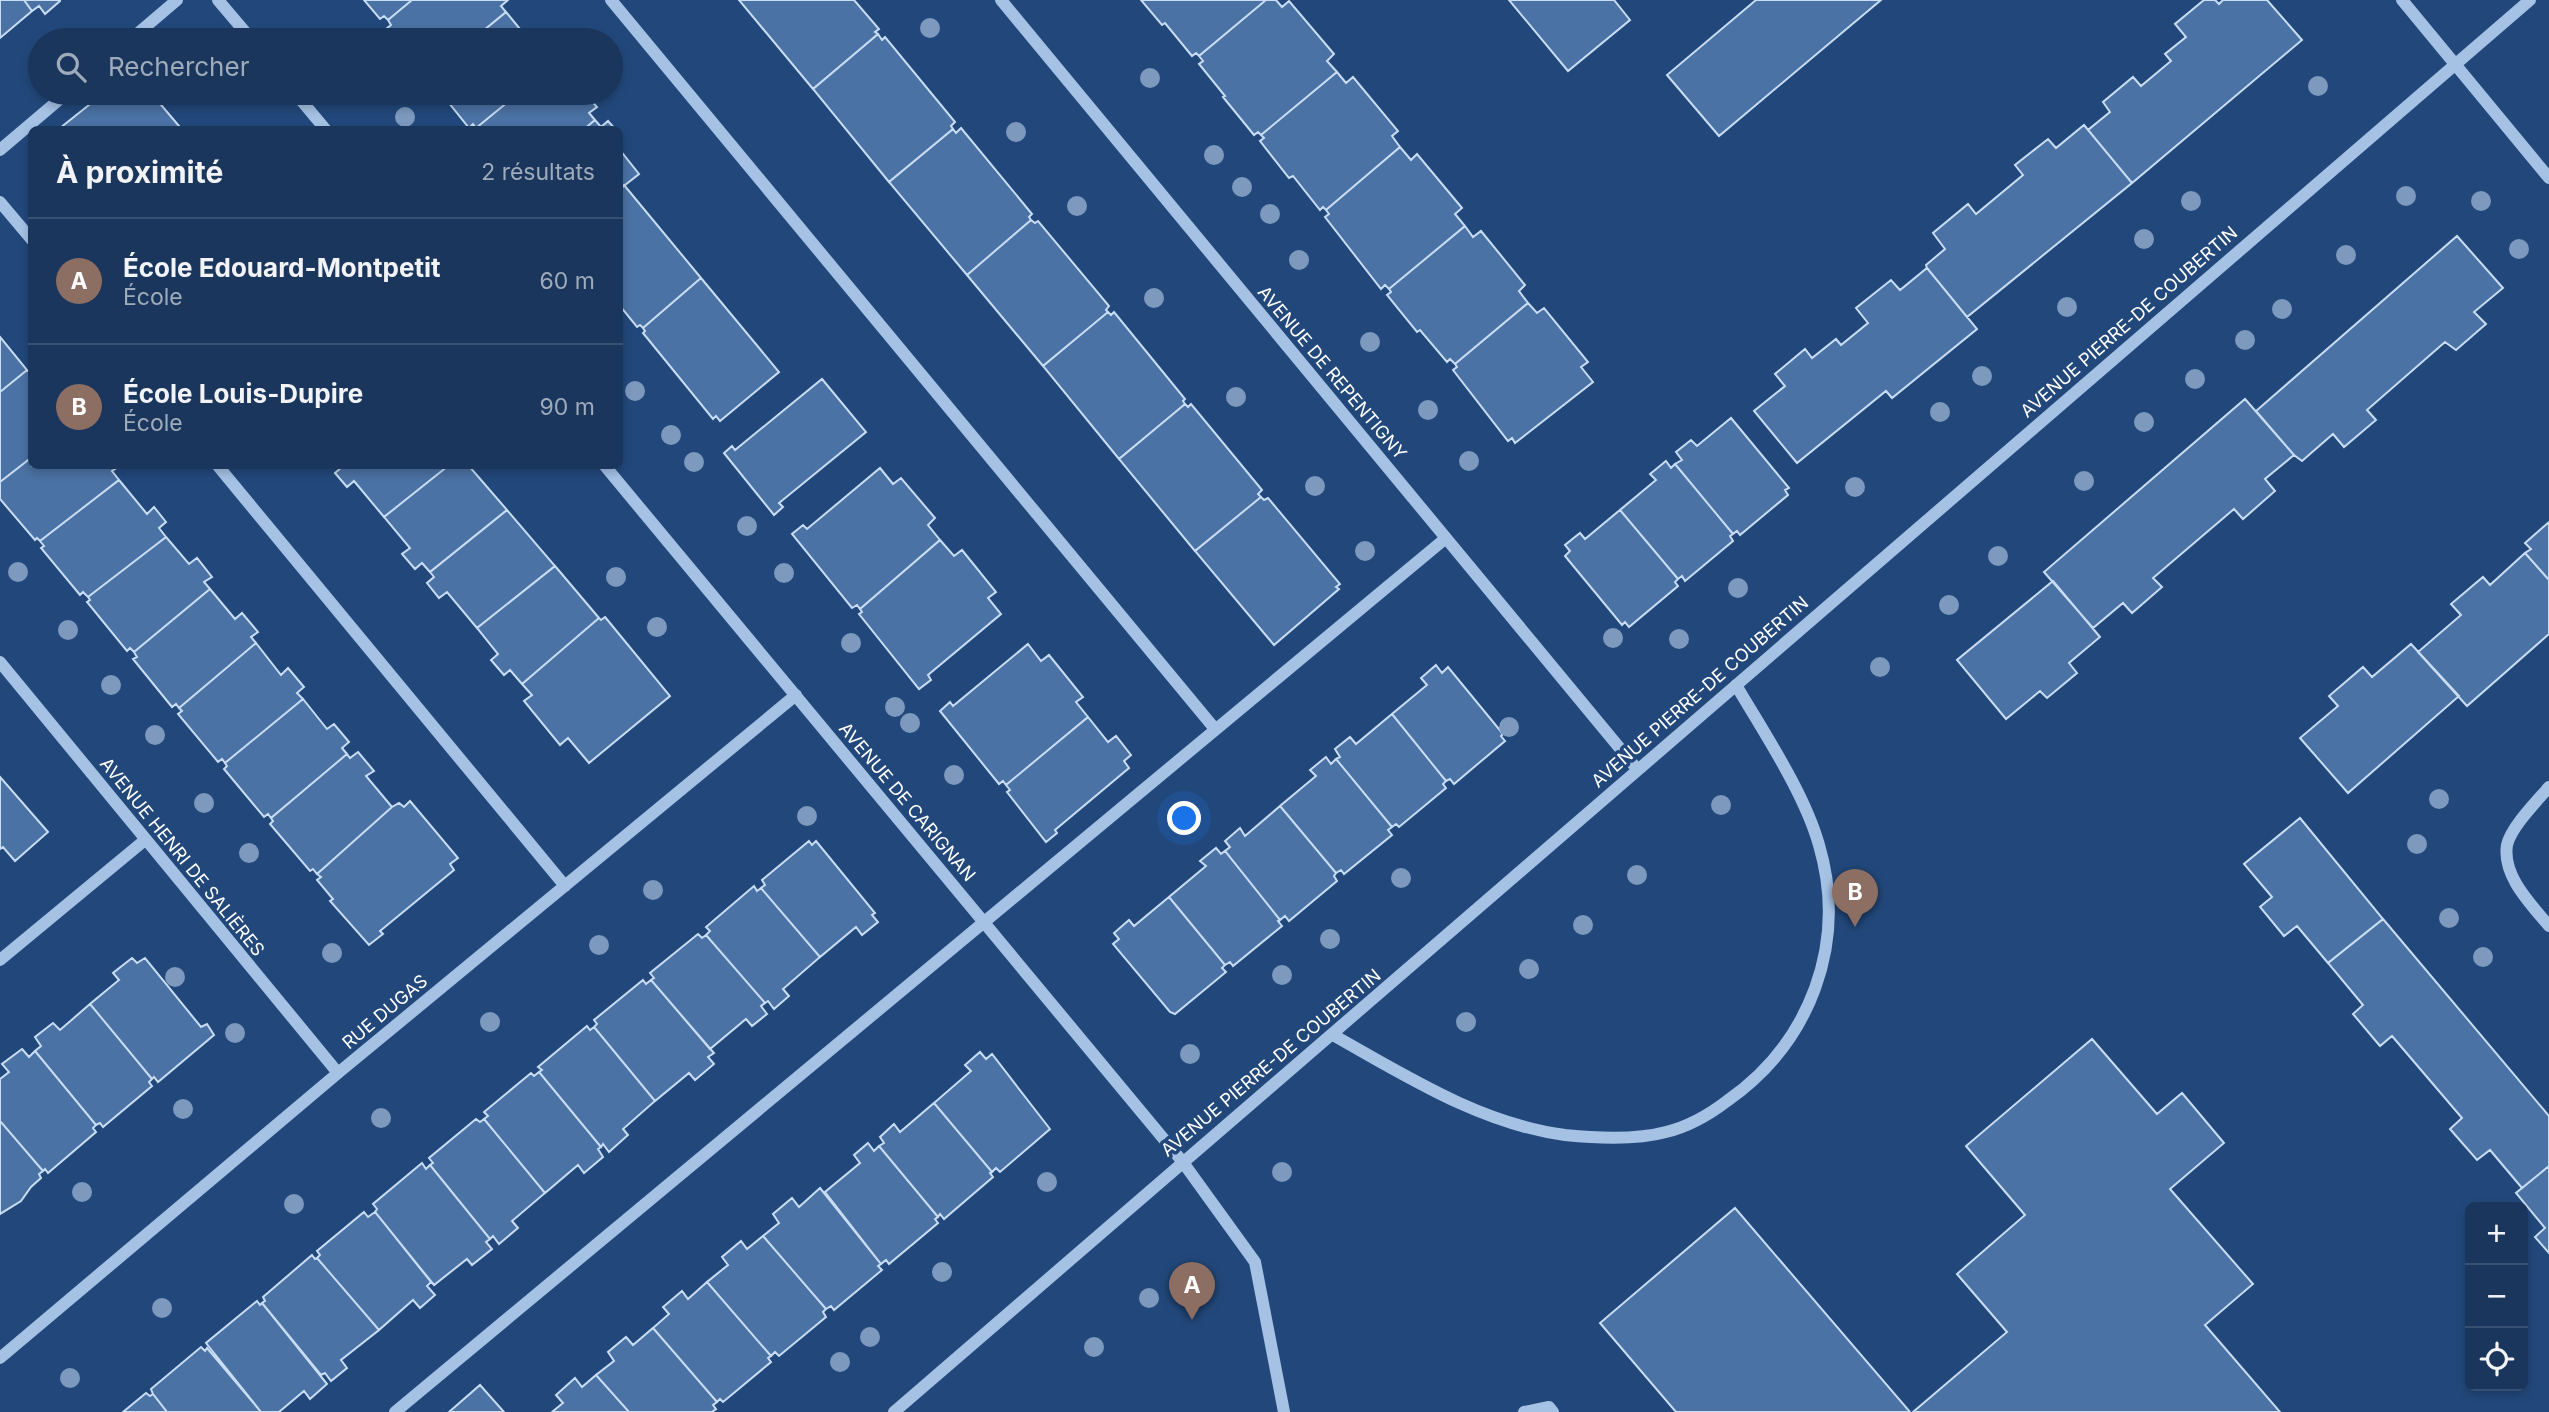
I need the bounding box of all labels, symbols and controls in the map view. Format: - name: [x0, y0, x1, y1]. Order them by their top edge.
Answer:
- search box: [28, 28, 623, 105]
- icon: search: [52, 48, 90, 86]
- text: Rechercher: [108, 51, 249, 82]
- text: À proximité: [56, 154, 223, 190]
- text: 2 résultats: [481, 158, 595, 186]
- street label: AVENUE PIERRE-DE COUBERTIN: [2016, 222, 2241, 421]
- text: École Edouard-Montpetit: [123, 252, 440, 283]
- text: A: [70, 267, 88, 295]
- text: 60 m: [540, 267, 595, 295]
- street label: AVENUE DE REPENTIGNY: [1254, 282, 1411, 464]
- text: École: [123, 283, 183, 311]
- text: École Louis-Dupire: [123, 378, 363, 409]
- text: B: [71, 393, 87, 421]
- text: 90 m: [540, 393, 595, 421]
- text: École: [123, 409, 183, 437]
- street label: AVENUE PIERRE-DE COUBERTIN: [1587, 592, 1812, 791]
- street label: AVENUE DE CARIGNAN: [835, 718, 980, 885]
- street label: AVENUE HENRI DE SALIÈRES: [96, 753, 270, 960]
- your location: [1167, 801, 1201, 835]
- pin: B: [1832, 869, 1878, 927]
- street label: AVENUE PIERRE-DE COUBERTIN: [1157, 965, 1385, 1161]
- street label: RUE DUGAS: [338, 970, 431, 1053]
- map controls: [2465, 1202, 2528, 1391]
- button: +: [2465, 1202, 2528, 1265]
- pin: A: [1169, 1262, 1215, 1320]
- button: −: [2465, 1265, 2528, 1328]
- button: locate: [2465, 1328, 2528, 1391]

